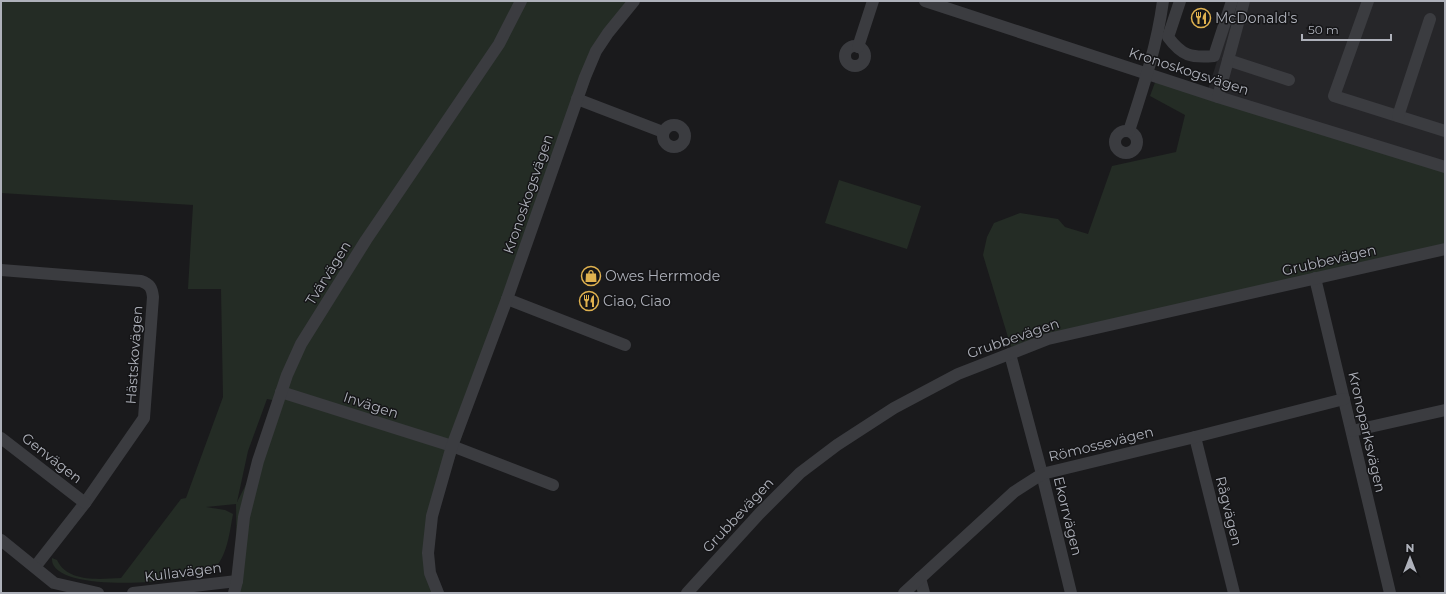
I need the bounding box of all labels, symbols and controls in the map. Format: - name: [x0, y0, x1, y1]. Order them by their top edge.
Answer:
- restaurant icon: McDonald's: [1190, 7, 1212, 29]
- place label: McDonald's: [1215, 9, 1297, 27]
- scale bar: [1302, 16, 1391, 42]
- text: 50 m: [1308, 22, 1339, 37]
- street label: Kronoskogsvägen: [1127, 43, 1251, 99]
- street label: Kronoskogsvägen: [499, 132, 557, 256]
- street label: Tvärvägen: [301, 238, 355, 308]
- street label: Grubbevägen: [1280, 240, 1378, 280]
- shop icon: Owes Herrmode: [580, 265, 602, 287]
- place label: Owes Herrmode: [605, 267, 720, 285]
- restaurant icon: Ciao, Ciao: [578, 290, 600, 312]
- place label: Ciao, Ciao: [603, 292, 671, 310]
- street label: Hästskovägen: [122, 305, 146, 405]
- street label: Grubbevägen: [965, 314, 1061, 362]
- street label: Kronoparksvägen: [1344, 370, 1390, 494]
- street label: Invägen: [341, 388, 401, 422]
- street label: Römossevägen: [1047, 422, 1155, 466]
- street label: Genvägen: [18, 429, 86, 487]
- street label: Grubbevägen: [699, 474, 777, 556]
- street label: Rågvägen: [1212, 474, 1246, 548]
- street label: Ekorrvägen: [1050, 475, 1086, 557]
- north arrow: [1390, 538, 1430, 578]
- text: N: [1406, 541, 1414, 555]
- street label: Kullavägen: [143, 558, 223, 586]

